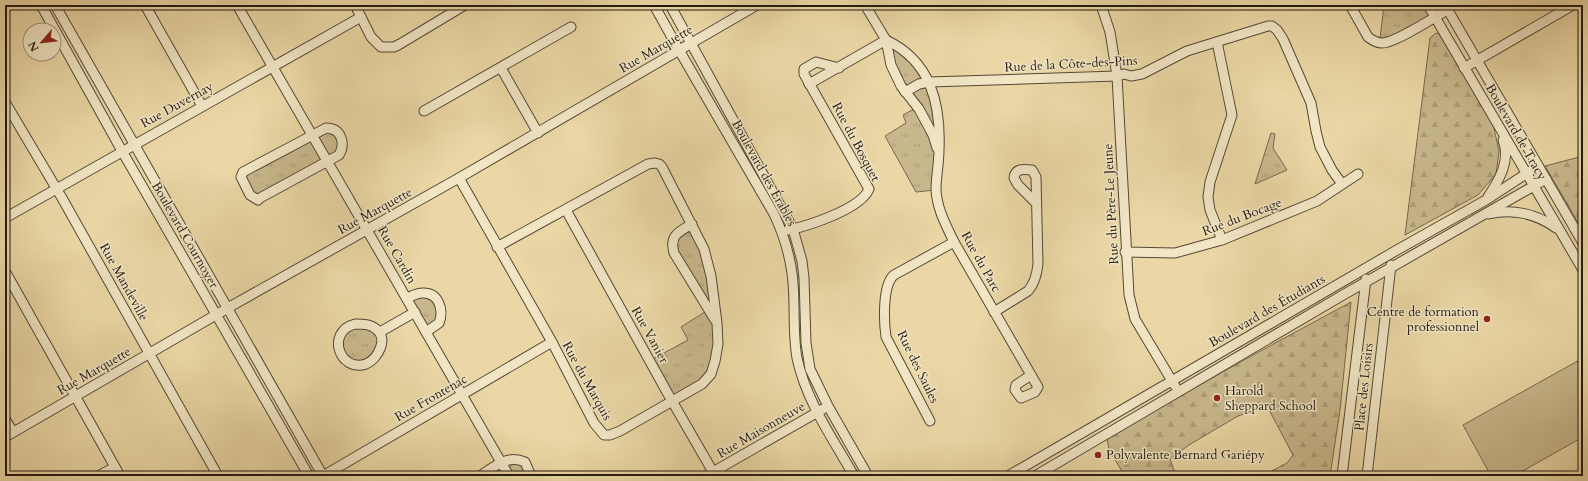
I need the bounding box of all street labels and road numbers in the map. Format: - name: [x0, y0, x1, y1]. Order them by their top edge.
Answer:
- street label: Rue Marquette: [616, 21, 696, 77]
- street label: Rue de la Côte-des-Pins: [1004, 52, 1138, 76]
- street label: Rue Duvernay: [138, 78, 217, 132]
- street label: Boulevard de Tracy: [1481, 80, 1551, 184]
- street label: Rue du Bosquet: [828, 99, 884, 185]
- street label: Boulevard des Érables: [727, 117, 801, 229]
- street label: Rue du Père-Le Jeune: [1099, 143, 1123, 265]
- street label: Boulevard Cournoyer: [147, 178, 223, 292]
- street label: Rue Marquette: [335, 183, 415, 239]
- street label: Rue du Bocage: [1200, 194, 1284, 240]
- street label: Rue Cardin: [373, 223, 421, 288]
- street label: Rue du Parc: [957, 228, 1005, 296]
- street label: Rue Mandeville: [95, 240, 153, 324]
- street label: Boulevard des Étudiants: [1206, 270, 1328, 352]
- street label: Rue Vanier: [627, 303, 673, 367]
- street label: Rue des Saules: [893, 328, 943, 406]
- street label: Rue du Marquis: [558, 338, 616, 424]
- street label: Place des Loisirs: [1350, 342, 1378, 432]
- street label: Rue Marquette: [54, 343, 134, 399]
- street label: Rue Frontenac: [391, 370, 471, 426]
- street label: Rue Maisonneuve: [714, 397, 808, 462]

